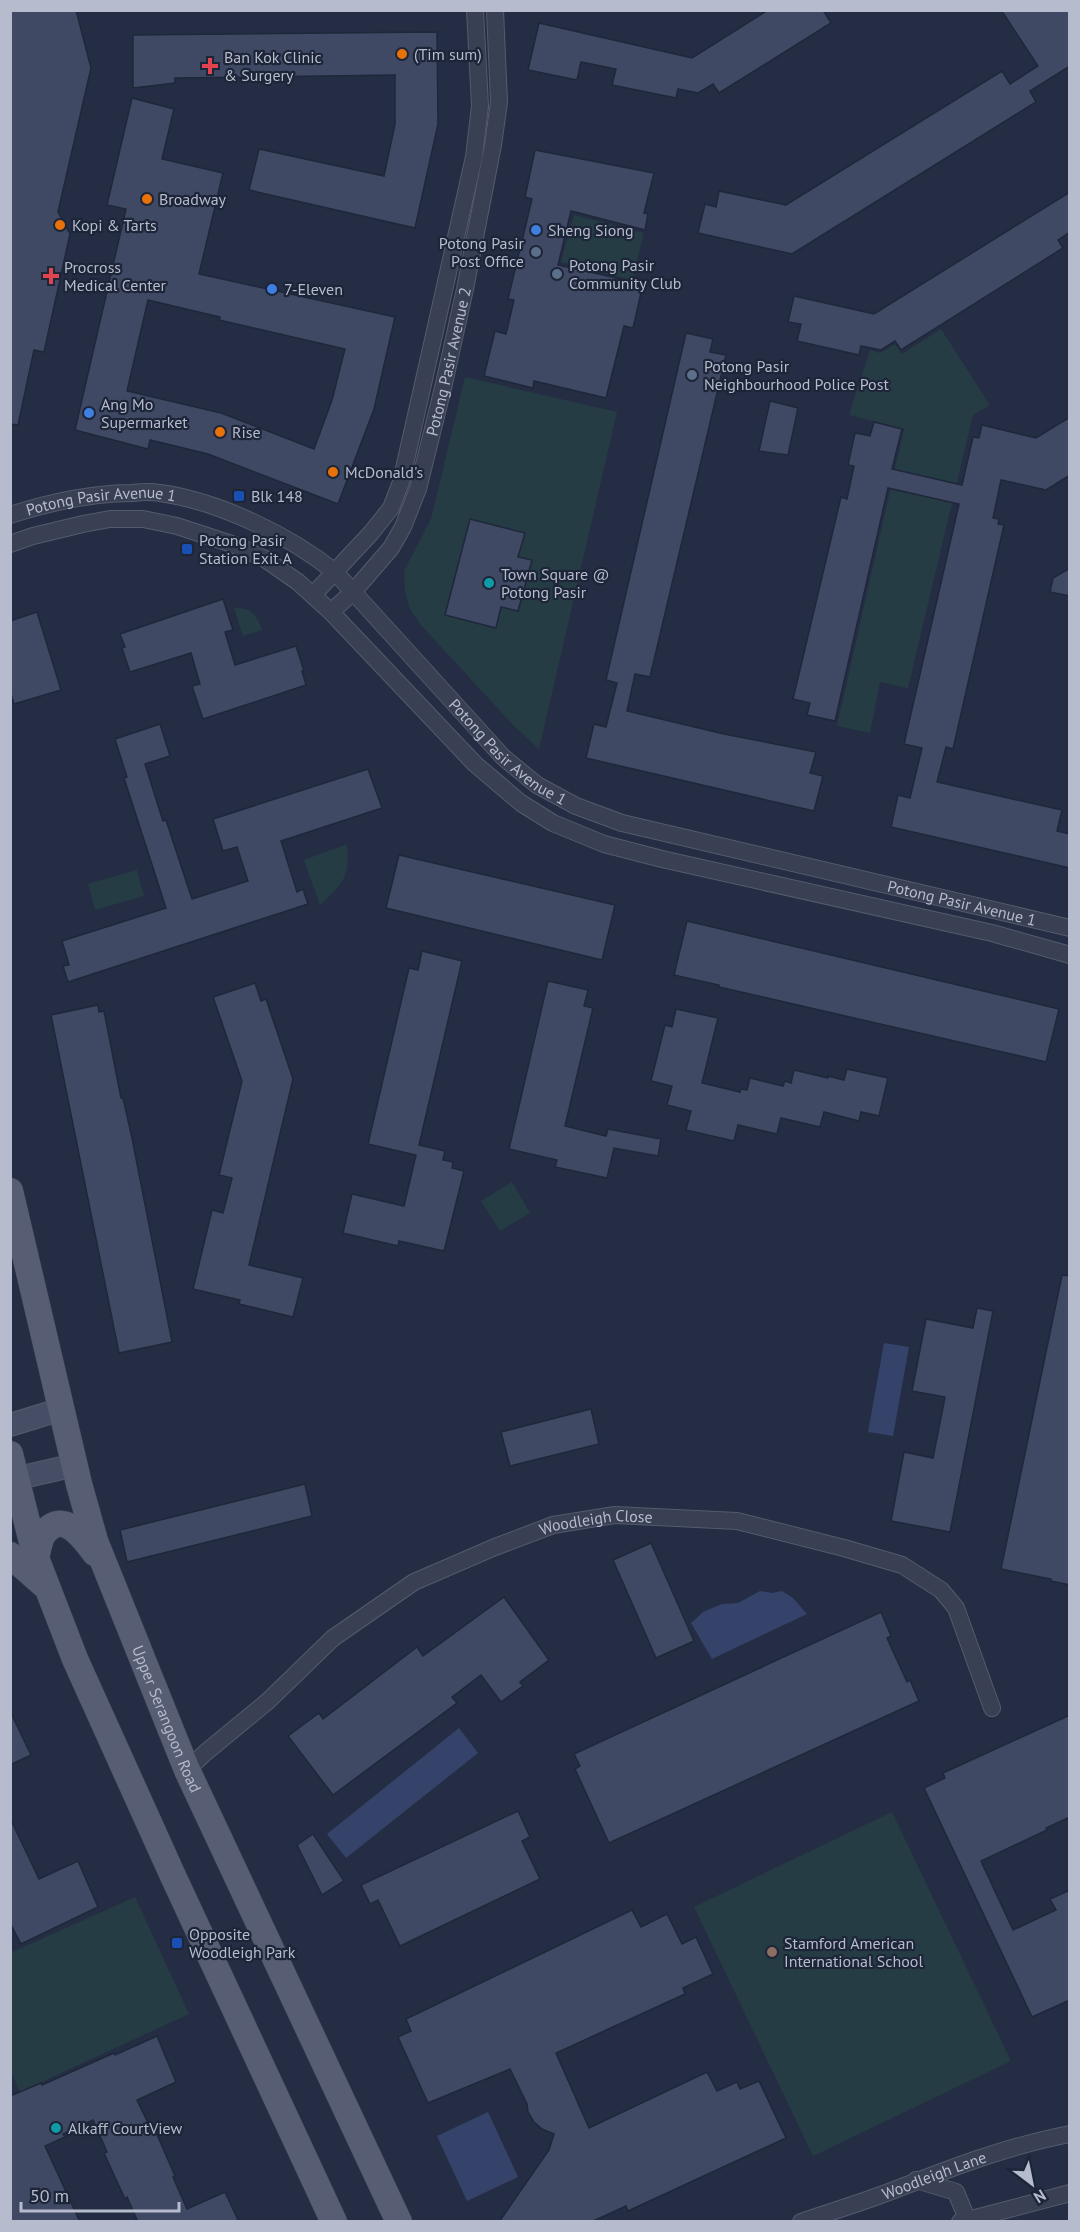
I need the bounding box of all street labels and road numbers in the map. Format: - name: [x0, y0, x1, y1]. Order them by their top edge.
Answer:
- street label: Potong Pasir Avenue 2: [422, 285, 475, 438]
- street label: Potong Pasir Avenue 1: [24, 482, 178, 520]
- street label: Potong Pasir Avenue 1: [445, 694, 570, 809]
- street label: Potong Pasir Avenue 1: [886, 876, 1038, 930]
- street label: Woodleigh Close: [536, 1505, 653, 1539]
- street label: Upper Serangoon Road: [128, 1642, 206, 1796]
- street label: Woodleigh Lane: [879, 2147, 989, 2204]

